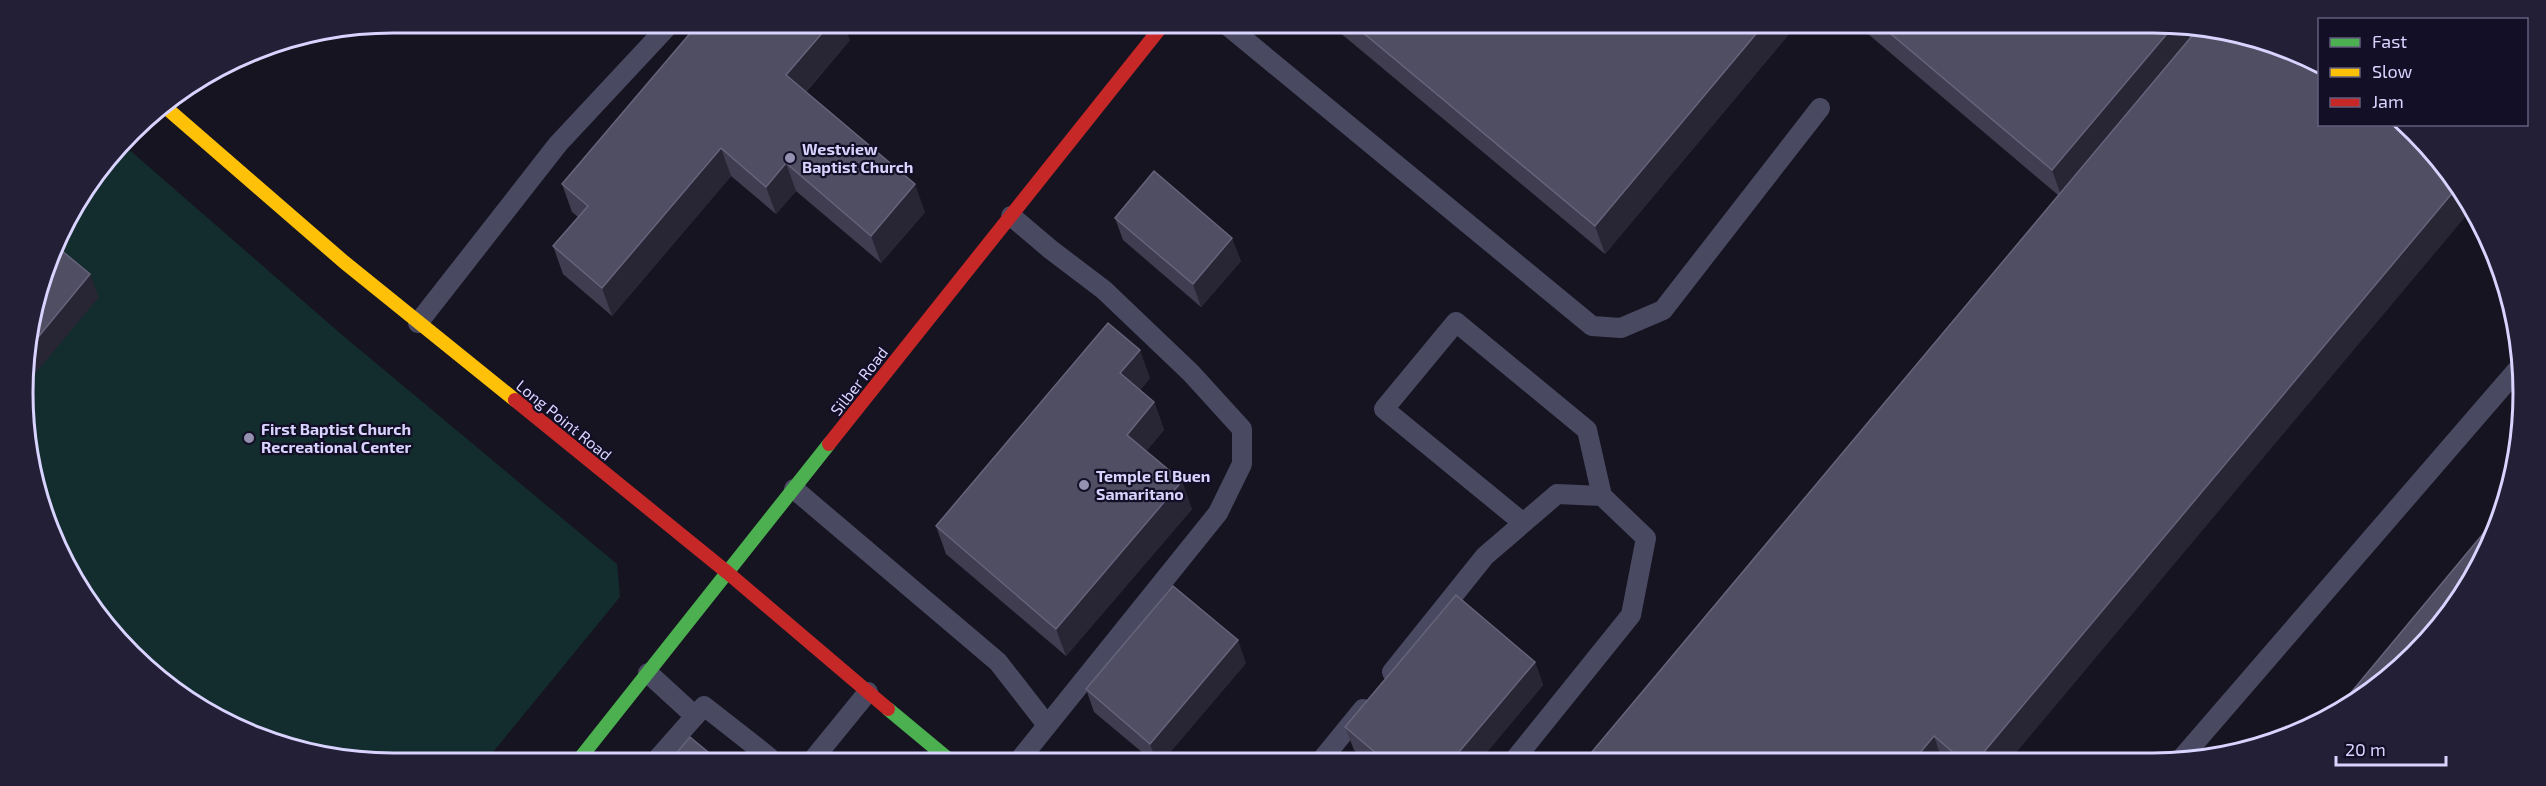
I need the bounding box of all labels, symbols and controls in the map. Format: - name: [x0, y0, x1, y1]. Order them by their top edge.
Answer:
- legend: [2318, 18, 2528, 126]
- text: Fast: [2372, 30, 2407, 52]
- text: Slow: [2372, 60, 2413, 82]
- text: Jam: [2372, 90, 2404, 112]
- place label: Westview Baptist Church: [802, 139, 913, 176]
- marker: Westview Baptist Church: [783, 151, 797, 165]
- street label: Silber Road: [826, 343, 891, 419]
- street label: Long Point Road: [513, 375, 616, 464]
- place label: First Baptist Church Recreational Center: [261, 419, 411, 456]
- marker: First Baptist Church Recreational Center: [242, 431, 256, 445]
- place label: Temple El Buen Samaritano: [1096, 466, 1210, 503]
- marker: Temple El Buen Samaritano: [1077, 478, 1091, 492]
- scale bar: [2336, 729, 2446, 767]
- text: 20 m: [2345, 738, 2386, 760]

